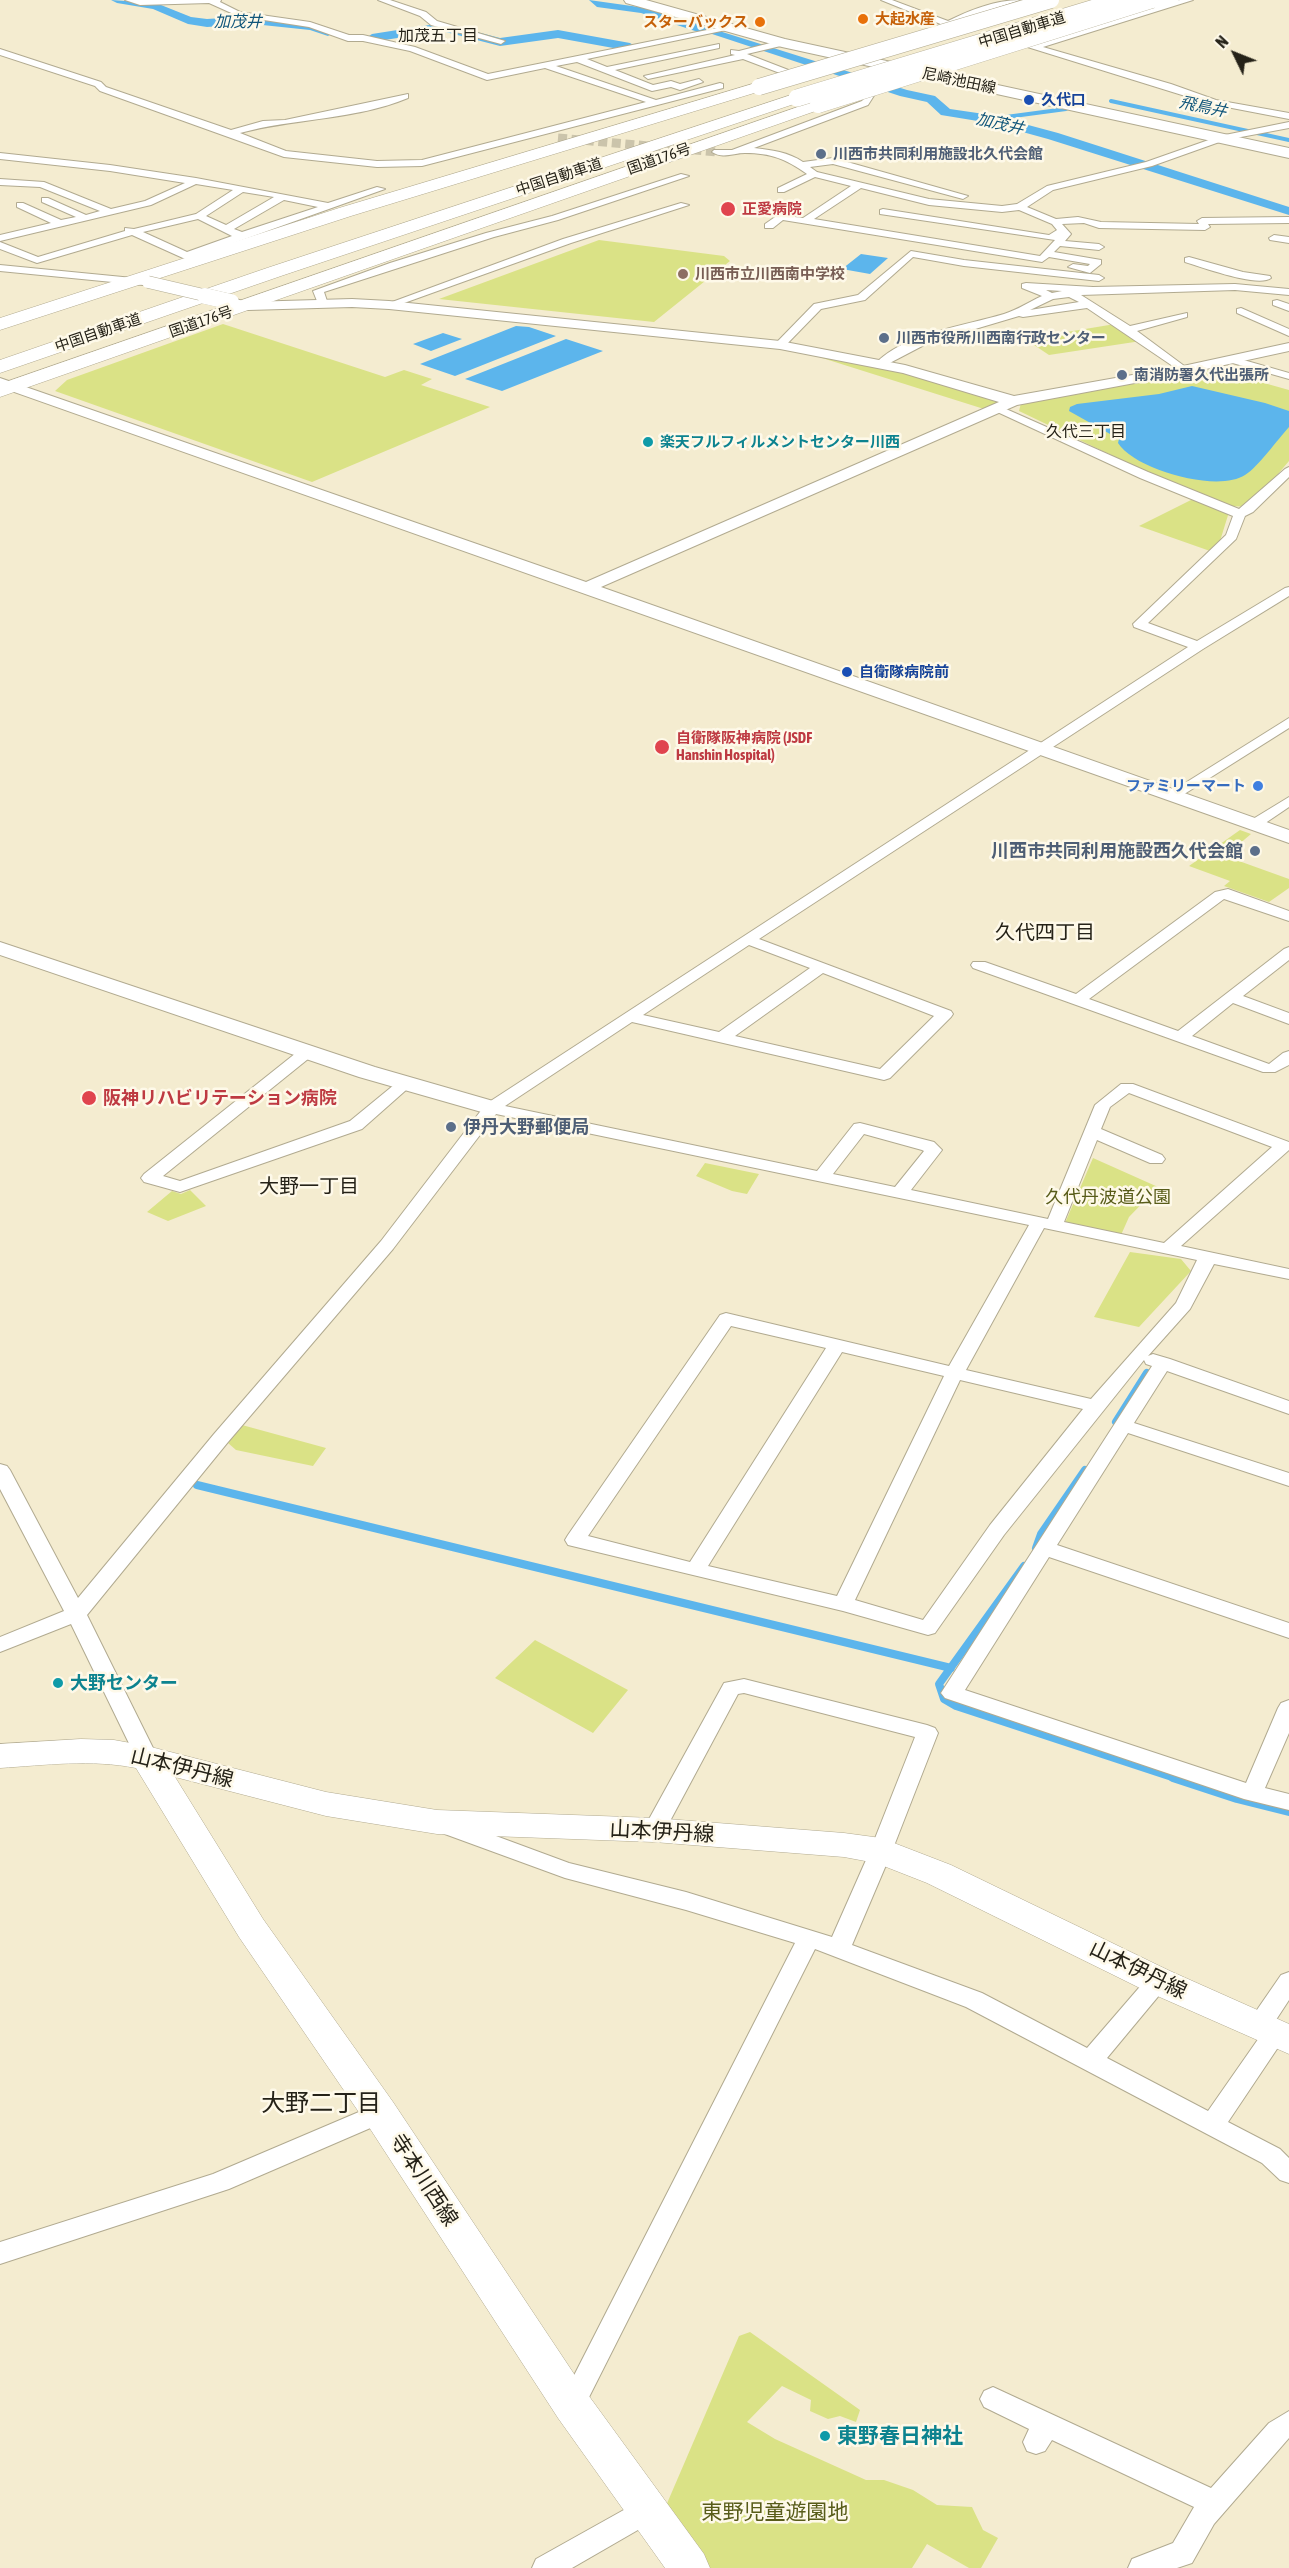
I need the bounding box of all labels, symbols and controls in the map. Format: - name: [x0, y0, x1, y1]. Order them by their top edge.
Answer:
- street label: 中国自動車道: [976, 8, 1068, 52]
- place label: 大起水産: [875, 10, 935, 28]
- water label: 加茂井: [214, 12, 262, 32]
- marker: 大起水産: [856, 12, 870, 26]
- place label: スターバックス: [643, 13, 748, 31]
- marker: スターバックス: [753, 15, 767, 29]
- north arrow: [1205, 24, 1265, 84]
- district label: 加茂五丁目: [398, 26, 478, 46]
- text: N: [1212, 32, 1232, 51]
- street label: 尼崎池田線: [920, 64, 998, 98]
- place label: 久代口: [1041, 91, 1086, 109]
- marker: 久代口: [1022, 93, 1036, 107]
- water label: 飛鳥井: [1178, 93, 1228, 121]
- water label: 加茂井: [974, 109, 1026, 139]
- street label: 国道176号: [625, 140, 693, 178]
- place label: 川西市共同利用施設北久代会館: [833, 145, 1043, 163]
- marker: 川西市共同利用施設北久代会館: [814, 147, 828, 161]
- street label: 中国自動車道: [513, 155, 605, 199]
- marker: 正愛病院: [719, 200, 737, 218]
- place label: 正愛病院: [742, 200, 802, 218]
- place label: 川西市立川西南中学校: [695, 265, 845, 283]
- marker: 川西市立川西南中学校: [676, 267, 690, 281]
- street label: 国道176号: [167, 303, 235, 341]
- street label: 中国自動車道: [53, 310, 143, 356]
- place label: 川西市役所川西南行政センター: [896, 329, 1106, 347]
- marker: 川西市役所川西南行政センター: [877, 331, 891, 345]
- place label: 南消防署久代出張所: [1134, 366, 1269, 384]
- marker: 南消防署久代出張所: [1115, 368, 1129, 382]
- district label: 久代三丁目: [1046, 422, 1126, 442]
- place label: 楽天フルフィルメントセンター川西: [660, 433, 900, 451]
- marker: 楽天フルフィルメントセンター川西: [641, 435, 655, 449]
- place label: 自衛隊病院前: [859, 663, 949, 681]
- marker: 自衛隊病院前: [840, 665, 854, 679]
- place label: 自衛隊阪神病院 (JSDF Hanshin Hospital): [676, 729, 812, 764]
- marker: 自衛隊阪神病院 (JSDF Hanshin Hospital): [653, 738, 671, 756]
- place label: ファミリーマート: [1126, 777, 1246, 795]
- marker: ファミリーマート: [1251, 779, 1265, 793]
- place label: 川西市共同利用施設西久代会館: [991, 840, 1243, 862]
- marker: 川西市共同利用施設西久代会館: [1248, 844, 1262, 858]
- district label: 久代四丁目: [995, 921, 1095, 945]
- place label: 阪神リハビリテーション病院: [103, 1087, 337, 1109]
- marker: 阪神リハビリテーション病院: [80, 1089, 98, 1107]
- place label: 伊丹大野郵便局: [463, 1116, 589, 1138]
- marker: 伊丹大野郵便局: [444, 1120, 458, 1134]
- district label: 大野一丁目: [259, 1175, 359, 1199]
- park label: 久代丹波道公園: [1045, 1186, 1171, 1208]
- place label: 大野センター: [70, 1672, 178, 1694]
- marker: 大野センター: [51, 1676, 65, 1690]
- street label: 山本伊丹線: [128, 1743, 236, 1793]
- street label: 山本伊丹線: [609, 1817, 715, 1847]
- street label: 山本伊丹線: [1085, 1936, 1191, 2004]
- district label: 大野二丁目: [261, 2089, 381, 2117]
- street label: 寺本川西線: [385, 2129, 463, 2231]
- place label: 東野春日神社: [837, 2423, 963, 2449]
- marker: 東野春日神社: [818, 2429, 832, 2443]
- park label: 東野児童遊園地: [702, 2499, 848, 2525]

